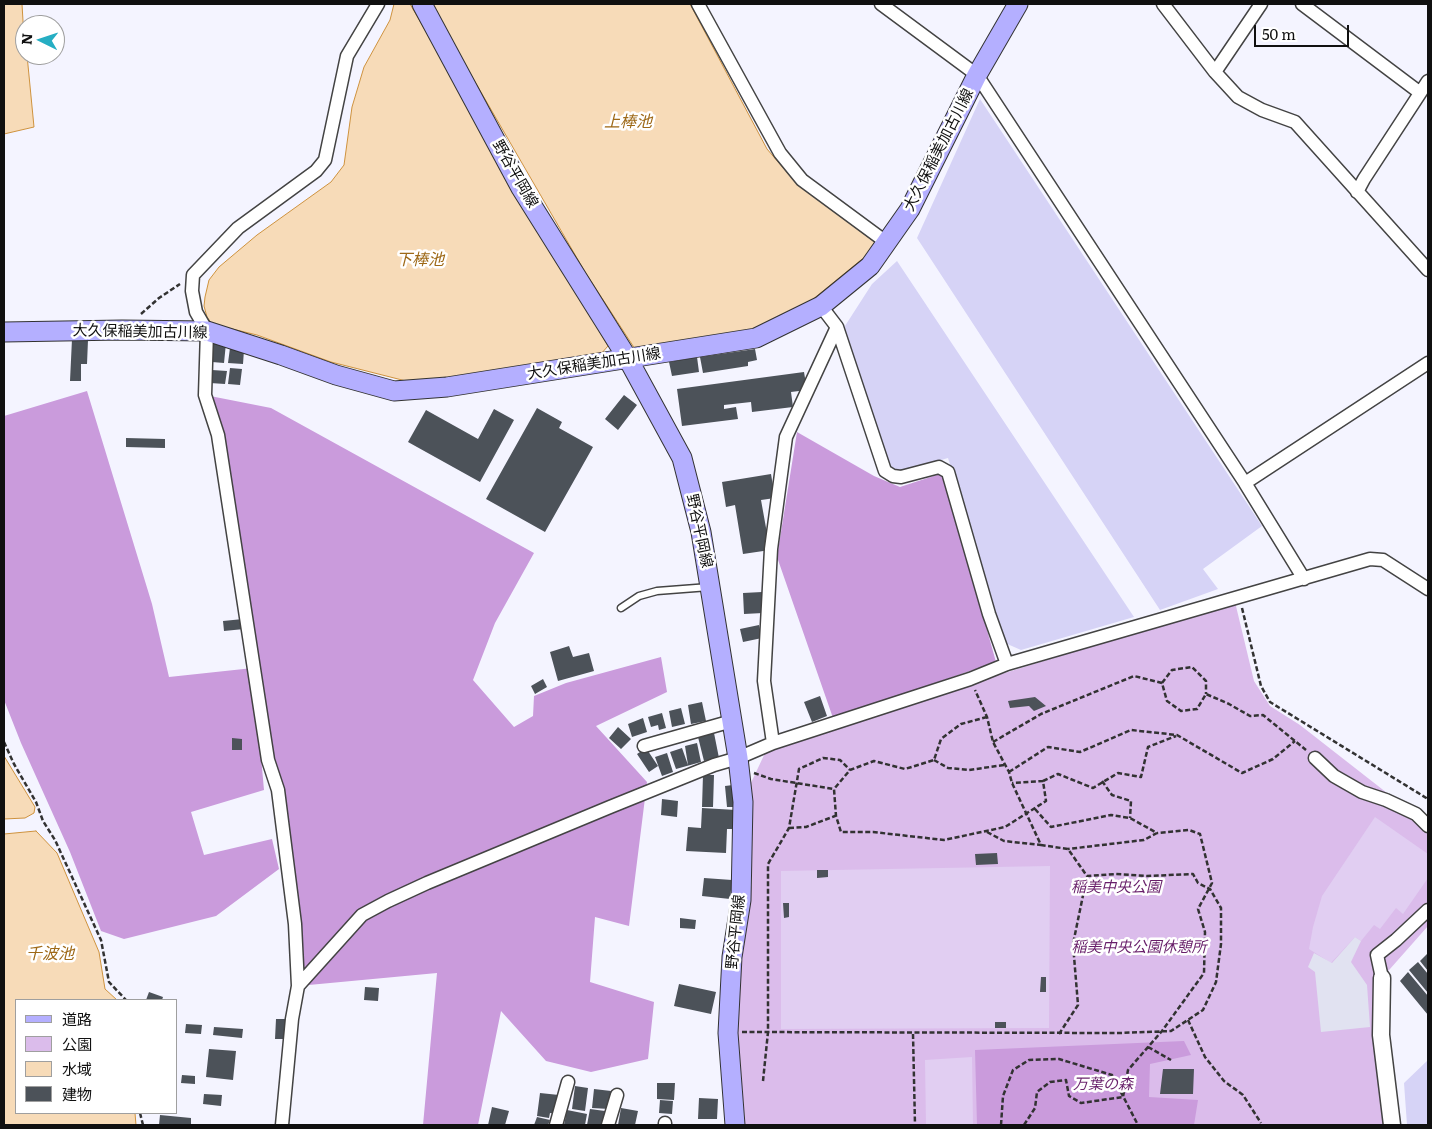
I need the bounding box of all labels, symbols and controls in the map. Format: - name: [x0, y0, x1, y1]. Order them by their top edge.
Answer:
- north arrow: [15, 15, 65, 65]
- scale bar: [1257, 15, 1352, 47]
- text: 50 m: [1262, 22, 1296, 45]
- text: N: [16, 32, 36, 46]
- street label: 大久保稲美加古川線: [900, 86, 978, 214]
- water label: 上棒池: [604, 112, 652, 132]
- street label: 野谷平岡線: [488, 137, 542, 211]
- water label: 下棒池: [396, 250, 444, 270]
- street label: 大久保稲美加古川線: [72, 322, 208, 342]
- street label: 大久保稲美加古川線: [526, 345, 662, 383]
- street label: 野谷平岡線: [682, 492, 716, 570]
- park label: 稲美中央公園: [1071, 879, 1161, 897]
- street label: 野谷平岡線: [723, 894, 749, 970]
- park label: 稲美中央公園休憩所: [1072, 939, 1206, 957]
- water label: 千波池: [26, 944, 74, 964]
- legend: [15, 999, 178, 1114]
- text: 道路: [62, 1007, 92, 1030]
- text: 公園: [62, 1032, 92, 1055]
- text: 水域: [62, 1057, 92, 1080]
- park label: 万葉の森: [1073, 1076, 1133, 1094]
- text: 建物: [62, 1082, 92, 1105]

